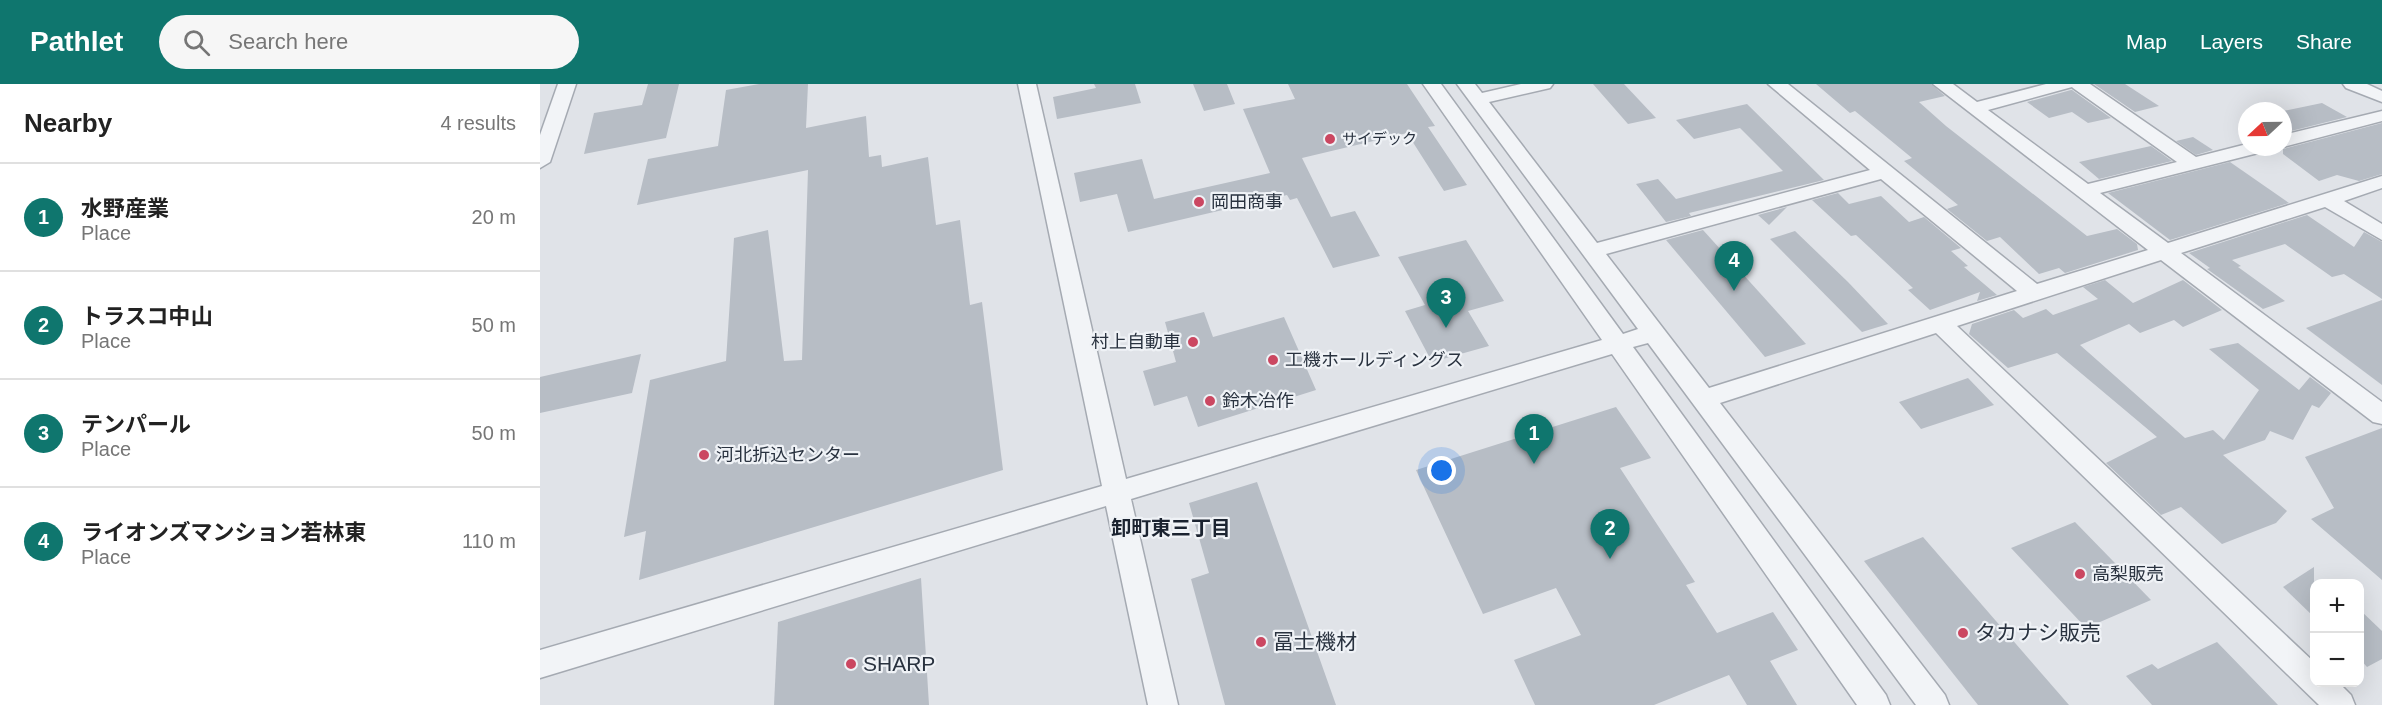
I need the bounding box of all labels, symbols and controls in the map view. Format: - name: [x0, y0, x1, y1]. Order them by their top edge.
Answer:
- search box: [159, 15, 579, 69]
- text: Pathlet: [30, 26, 123, 57]
- icon: search: [180, 26, 213, 59]
- text: Search here: [228, 29, 348, 54]
- text: Map: [2126, 30, 2167, 53]
- text: Layers: [2200, 30, 2263, 53]
- text: Share: [2296, 30, 2352, 53]
- north arrow: [2238, 102, 2292, 156]
- text: Nearby: [24, 108, 112, 138]
- text: 4 results: [440, 112, 516, 134]
- place label: サイデック: [1342, 130, 1417, 147]
- marker: サイデック: [1323, 132, 1337, 146]
- place label: 岡田商事: [1211, 192, 1283, 212]
- marker: 岡田商事: [1192, 195, 1206, 209]
- text: 水野産業: [81, 196, 169, 221]
- text: 1: [38, 206, 49, 228]
- text: 20 m: [472, 206, 516, 228]
- text: Place: [81, 222, 131, 244]
- pin: 4: [1714, 242, 1754, 291]
- pin: 3: [1426, 278, 1466, 328]
- text: トラスコ中山: [81, 304, 213, 329]
- text: 2: [38, 314, 49, 336]
- text: 50 m: [472, 314, 516, 336]
- text: Place: [81, 330, 131, 352]
- place label: 村上自動車: [1091, 332, 1181, 352]
- marker: 村上自動車: [1186, 335, 1200, 349]
- place label: 工機ホールディングス: [1285, 350, 1464, 370]
- marker: 工機ホールディングス: [1266, 353, 1280, 367]
- place label: 鈴木冶作: [1222, 391, 1294, 411]
- marker: 鈴木冶作: [1203, 394, 1217, 408]
- text: テンパール: [81, 412, 191, 437]
- pin: 1: [1514, 414, 1554, 464]
- text: 3: [38, 422, 49, 444]
- text: 50 m: [472, 422, 516, 444]
- text: Place: [81, 438, 131, 460]
- place label: 河北折込センター: [716, 445, 860, 465]
- marker: 河北折込センター: [697, 448, 711, 462]
- your location: [1427, 456, 1456, 485]
- pin: 2: [1590, 510, 1630, 559]
- district label: 卸町東三丁目: [1111, 517, 1231, 539]
- text: ライオンズマンション若林東: [81, 520, 367, 545]
- text: 4: [38, 530, 49, 552]
- text: 110 m: [462, 530, 516, 552]
- text: Place: [81, 546, 131, 568]
- place label: 高梨販売: [2092, 564, 2164, 584]
- marker: 高梨販売: [2073, 567, 2087, 581]
- map controls: [2310, 579, 2364, 687]
- button: +: [2310, 579, 2364, 633]
- place label: タカナシ販売: [1975, 621, 2101, 644]
- marker: タカナシ販売: [1956, 626, 1970, 640]
- place label: 冨士機材: [1273, 630, 1357, 653]
- button: −: [2310, 633, 2364, 687]
- marker: 冨士機材: [1254, 635, 1268, 649]
- place label: SHARP: [863, 652, 935, 675]
- marker: SHARP: [844, 657, 858, 671]

